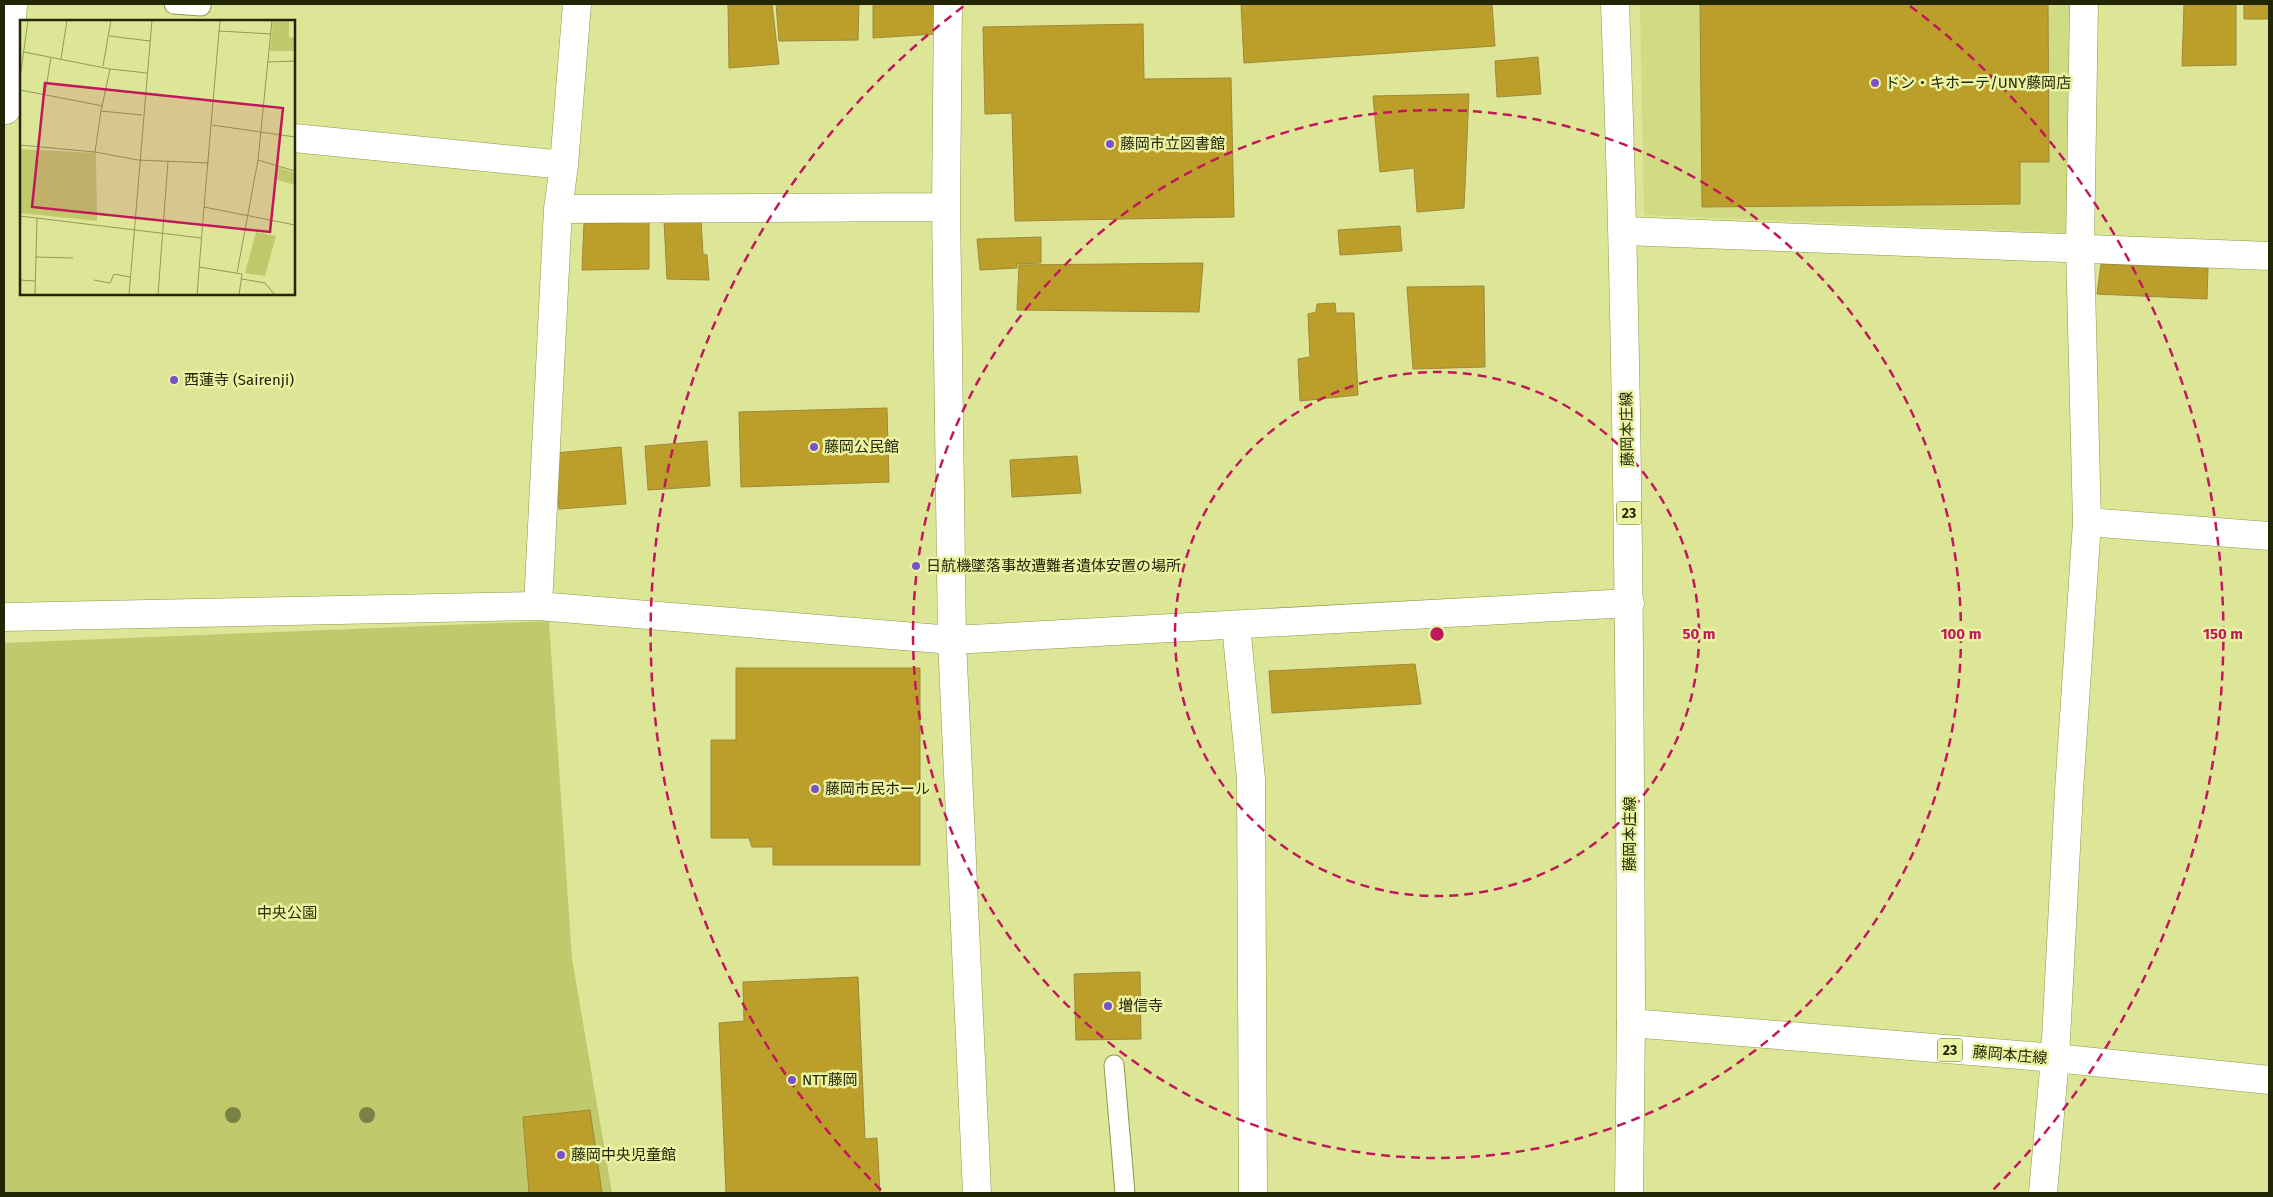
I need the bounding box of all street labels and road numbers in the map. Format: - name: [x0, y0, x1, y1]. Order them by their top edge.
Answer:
- street label: 藤岡本庄線: [1617, 391, 1637, 467]
- road number: 23: [1616, 502, 1642, 524]
- street label: 藤岡本庄線: [1621, 796, 1639, 872]
- road number: 23: [1938, 1038, 1962, 1062]
- street label: 藤岡本庄線: [1972, 1043, 2048, 1067]

